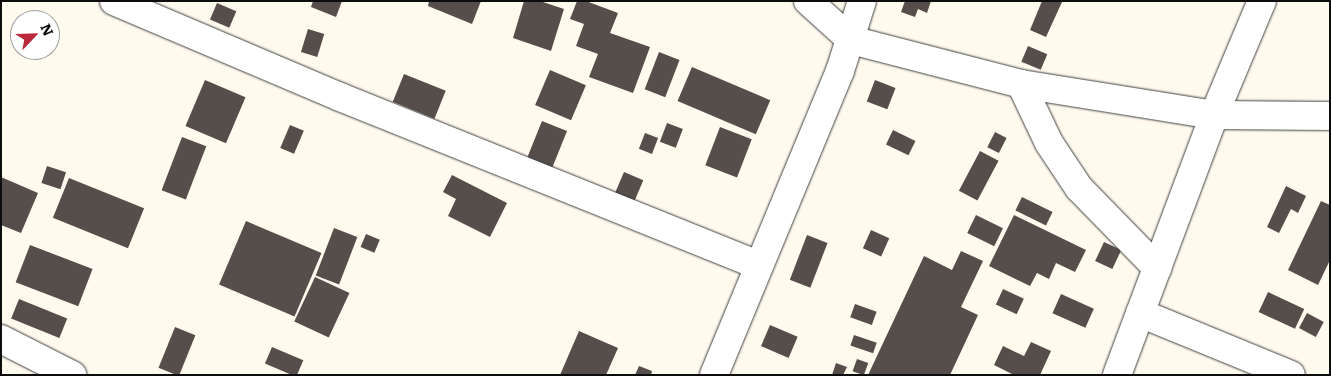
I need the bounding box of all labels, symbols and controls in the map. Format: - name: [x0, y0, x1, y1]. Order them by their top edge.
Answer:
- north arrow: [10, 10, 60, 60]
- text: N: [36, 20, 59, 39]

